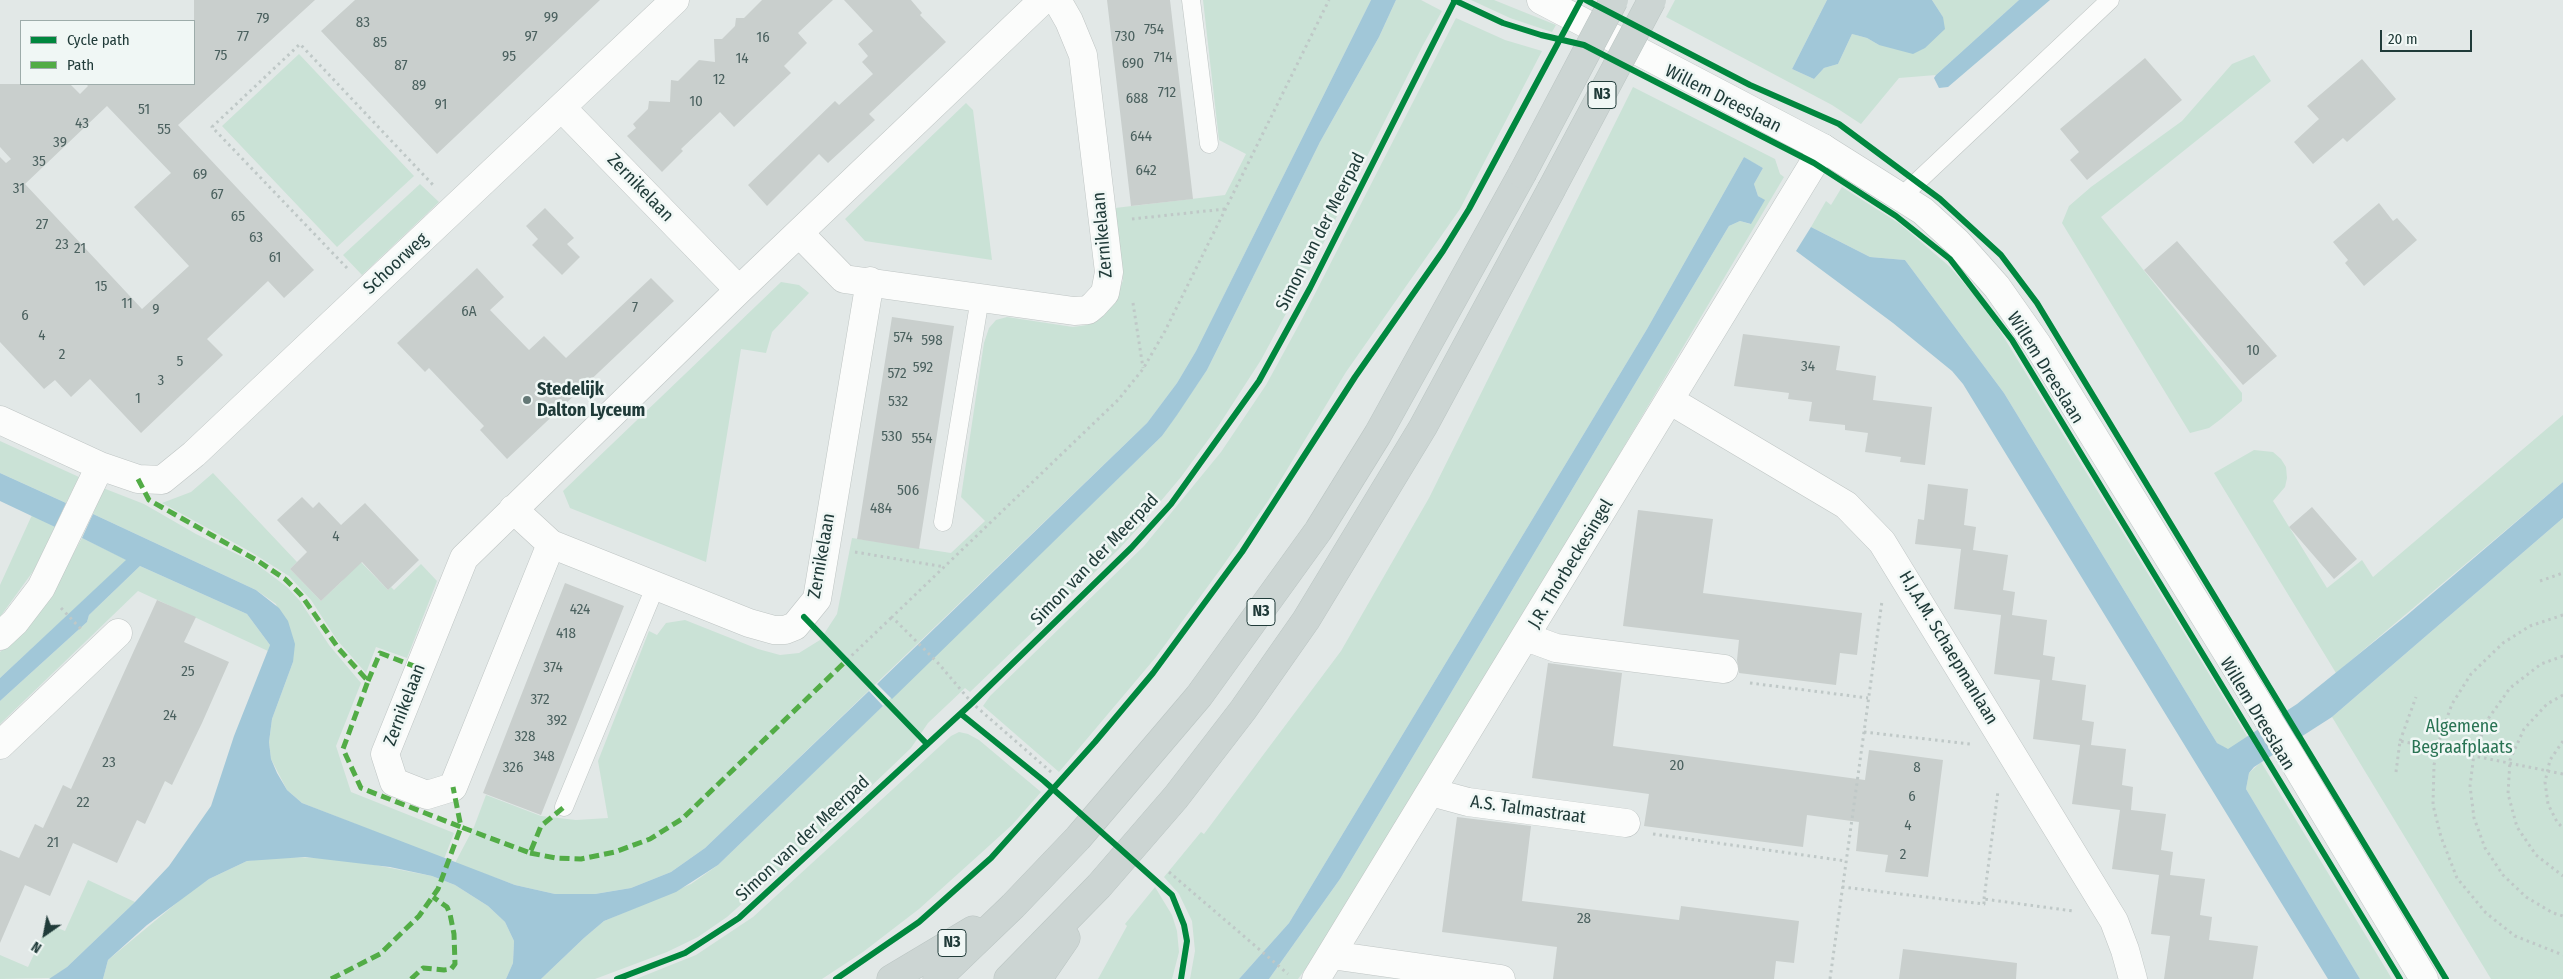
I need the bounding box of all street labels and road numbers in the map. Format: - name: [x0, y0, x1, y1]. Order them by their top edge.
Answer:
- street label: Willem Dreeslaan: [1661, 60, 1785, 138]
- road number: N3: [1588, 82, 1616, 108]
- street label: Simon van der Meerpad: [1272, 149, 1370, 315]
- street label: Zernikelaan: [602, 150, 678, 226]
- street label: Zernikelaan: [1088, 191, 1118, 279]
- street label: Schoorweg: [359, 229, 433, 299]
- street label: Willem Dreeslaan: [2002, 308, 2088, 428]
- street label: Simon van der Meerpad: [1027, 490, 1163, 630]
- street label: J.R. Thorbeckesingel: [1524, 495, 1618, 633]
- street label: Zernikelaan: [804, 512, 840, 600]
- street label: H.J.A.M. Schaepmanlaan: [1894, 567, 2002, 729]
- road number: N3: [1247, 598, 1275, 626]
- street label: Willem Dreeslaan: [2215, 654, 2299, 774]
- street label: Zernikelaan: [379, 661, 431, 749]
- street label: Simon van der Meerpad: [732, 772, 874, 906]
- street label: A.S. Talmastraat: [1469, 791, 1587, 829]
- road number: N3: [938, 930, 966, 956]

